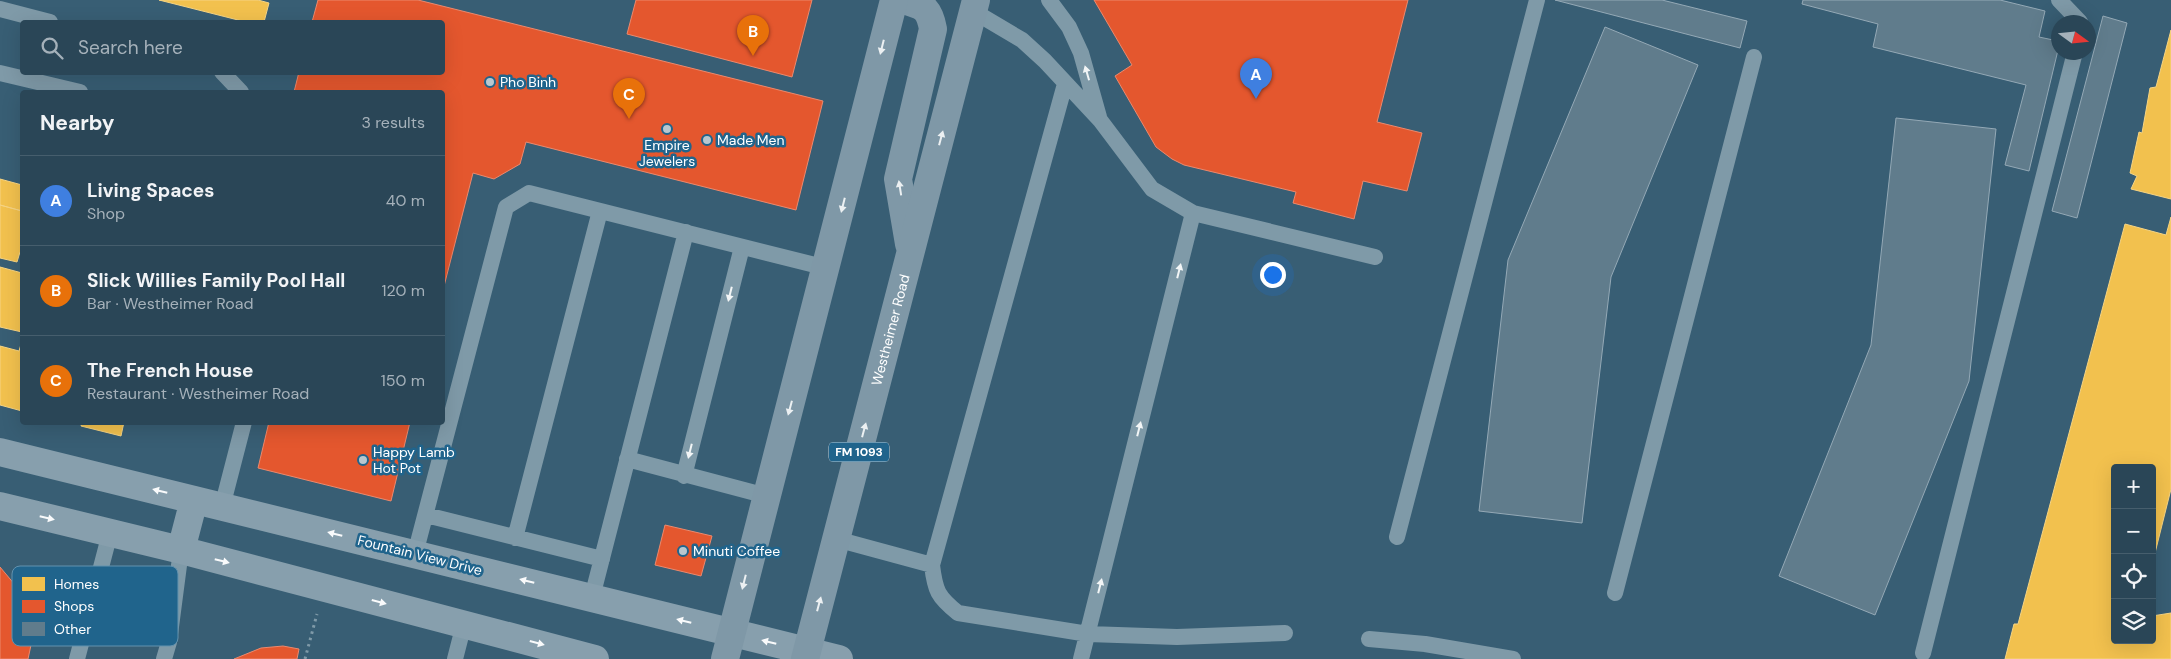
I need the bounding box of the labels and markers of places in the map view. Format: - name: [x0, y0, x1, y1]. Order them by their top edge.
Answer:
- pin: B: [737, 15, 769, 56]
- pin: A: [1240, 58, 1272, 99]
- place label: Pho Binh: [500, 73, 556, 91]
- marker: Pho Binh: [484, 76, 496, 88]
- pin: C: [613, 78, 645, 119]
- marker: Empire Jewelers: [661, 123, 673, 135]
- place label: Made Men: [717, 131, 785, 149]
- marker: Made Men: [701, 134, 713, 146]
- place label: Empire Jewelers: [639, 136, 695, 170]
- place label: Happy Lamb Hot Pot: [373, 443, 455, 477]
- marker: Happy Lamb Hot Pot: [357, 454, 369, 466]
- place label: Minuti Coffee: [693, 542, 780, 560]
- marker: Minuti Coffee: [677, 545, 689, 557]

